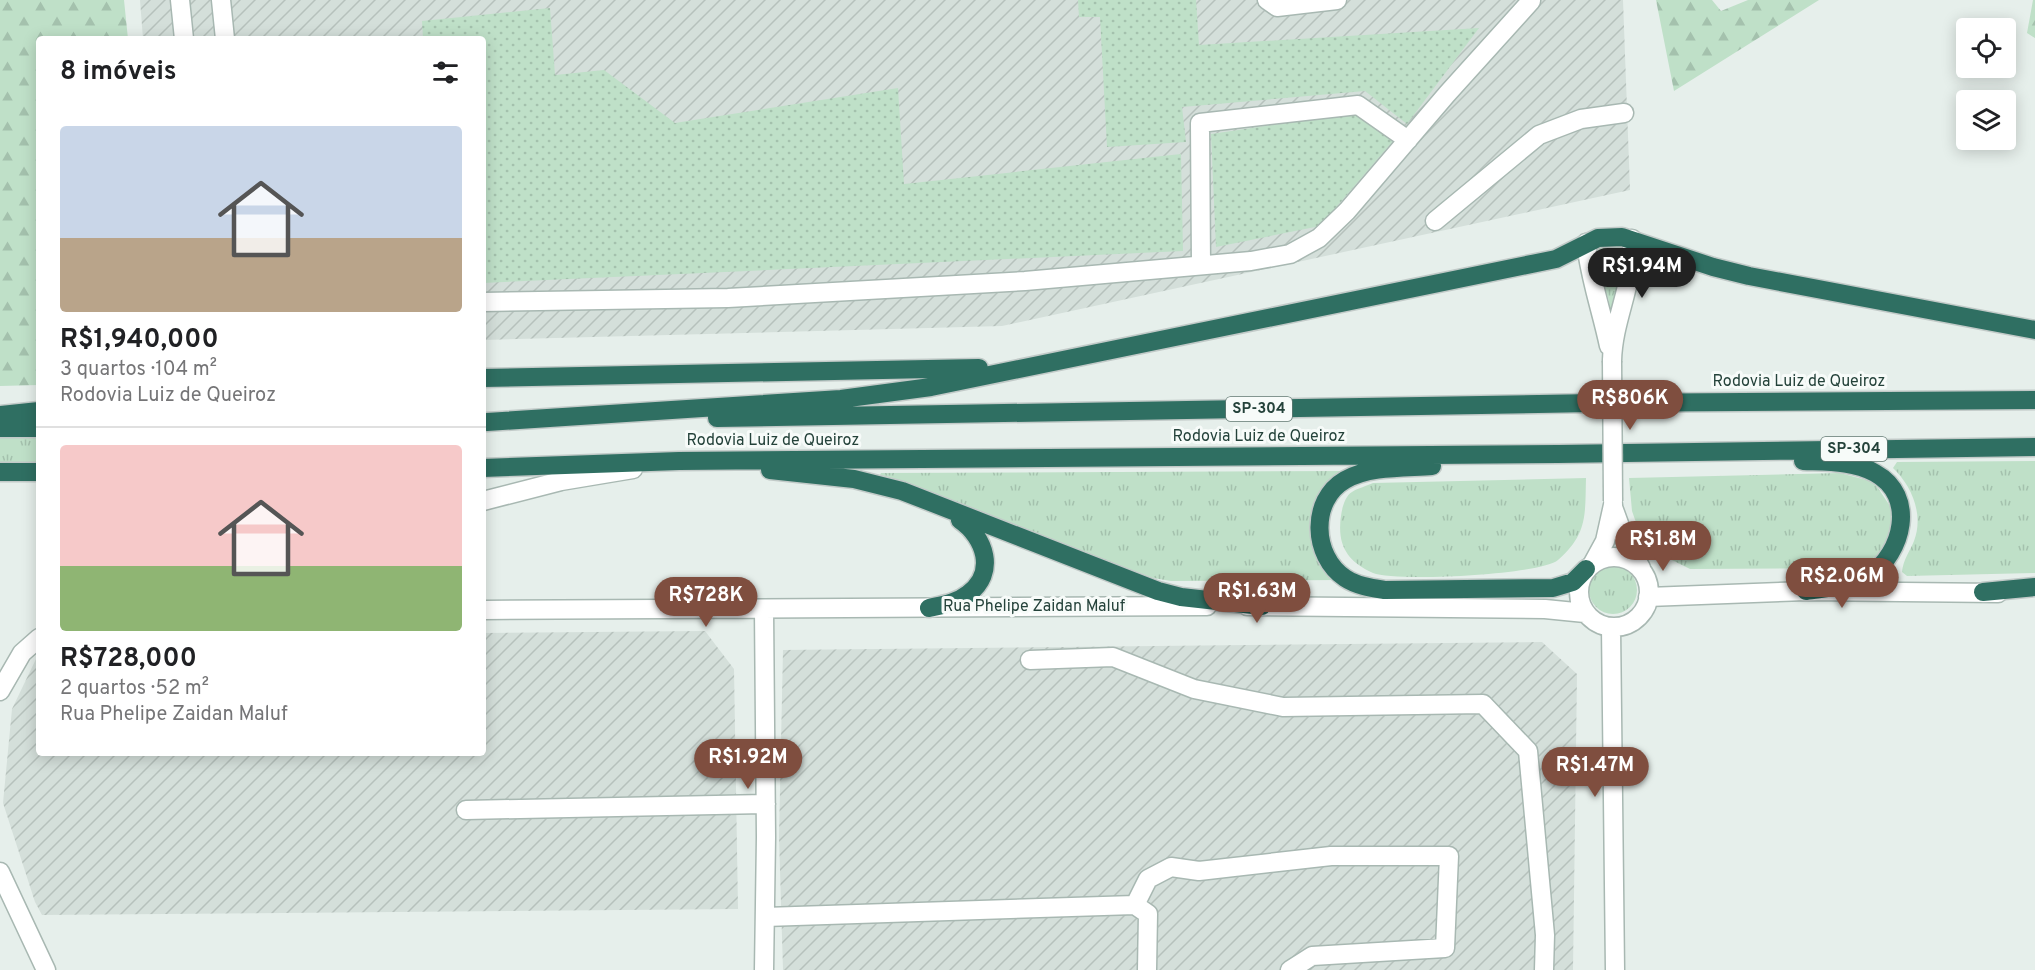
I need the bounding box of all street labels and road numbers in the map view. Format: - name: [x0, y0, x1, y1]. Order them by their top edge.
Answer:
- street label: Rodovia Luiz de Queiroz: [1713, 372, 1885, 392]
- road number: SP-304: [1226, 397, 1292, 421]
- street label: Rodovia Luiz de Queiroz: [1173, 427, 1345, 447]
- street label: Rodovia Luiz de Queiroz: [687, 431, 859, 451]
- road number: SP-304: [1821, 437, 1887, 461]
- street label: Rua Phelipe Zaidan Maluf: [943, 597, 1126, 617]

